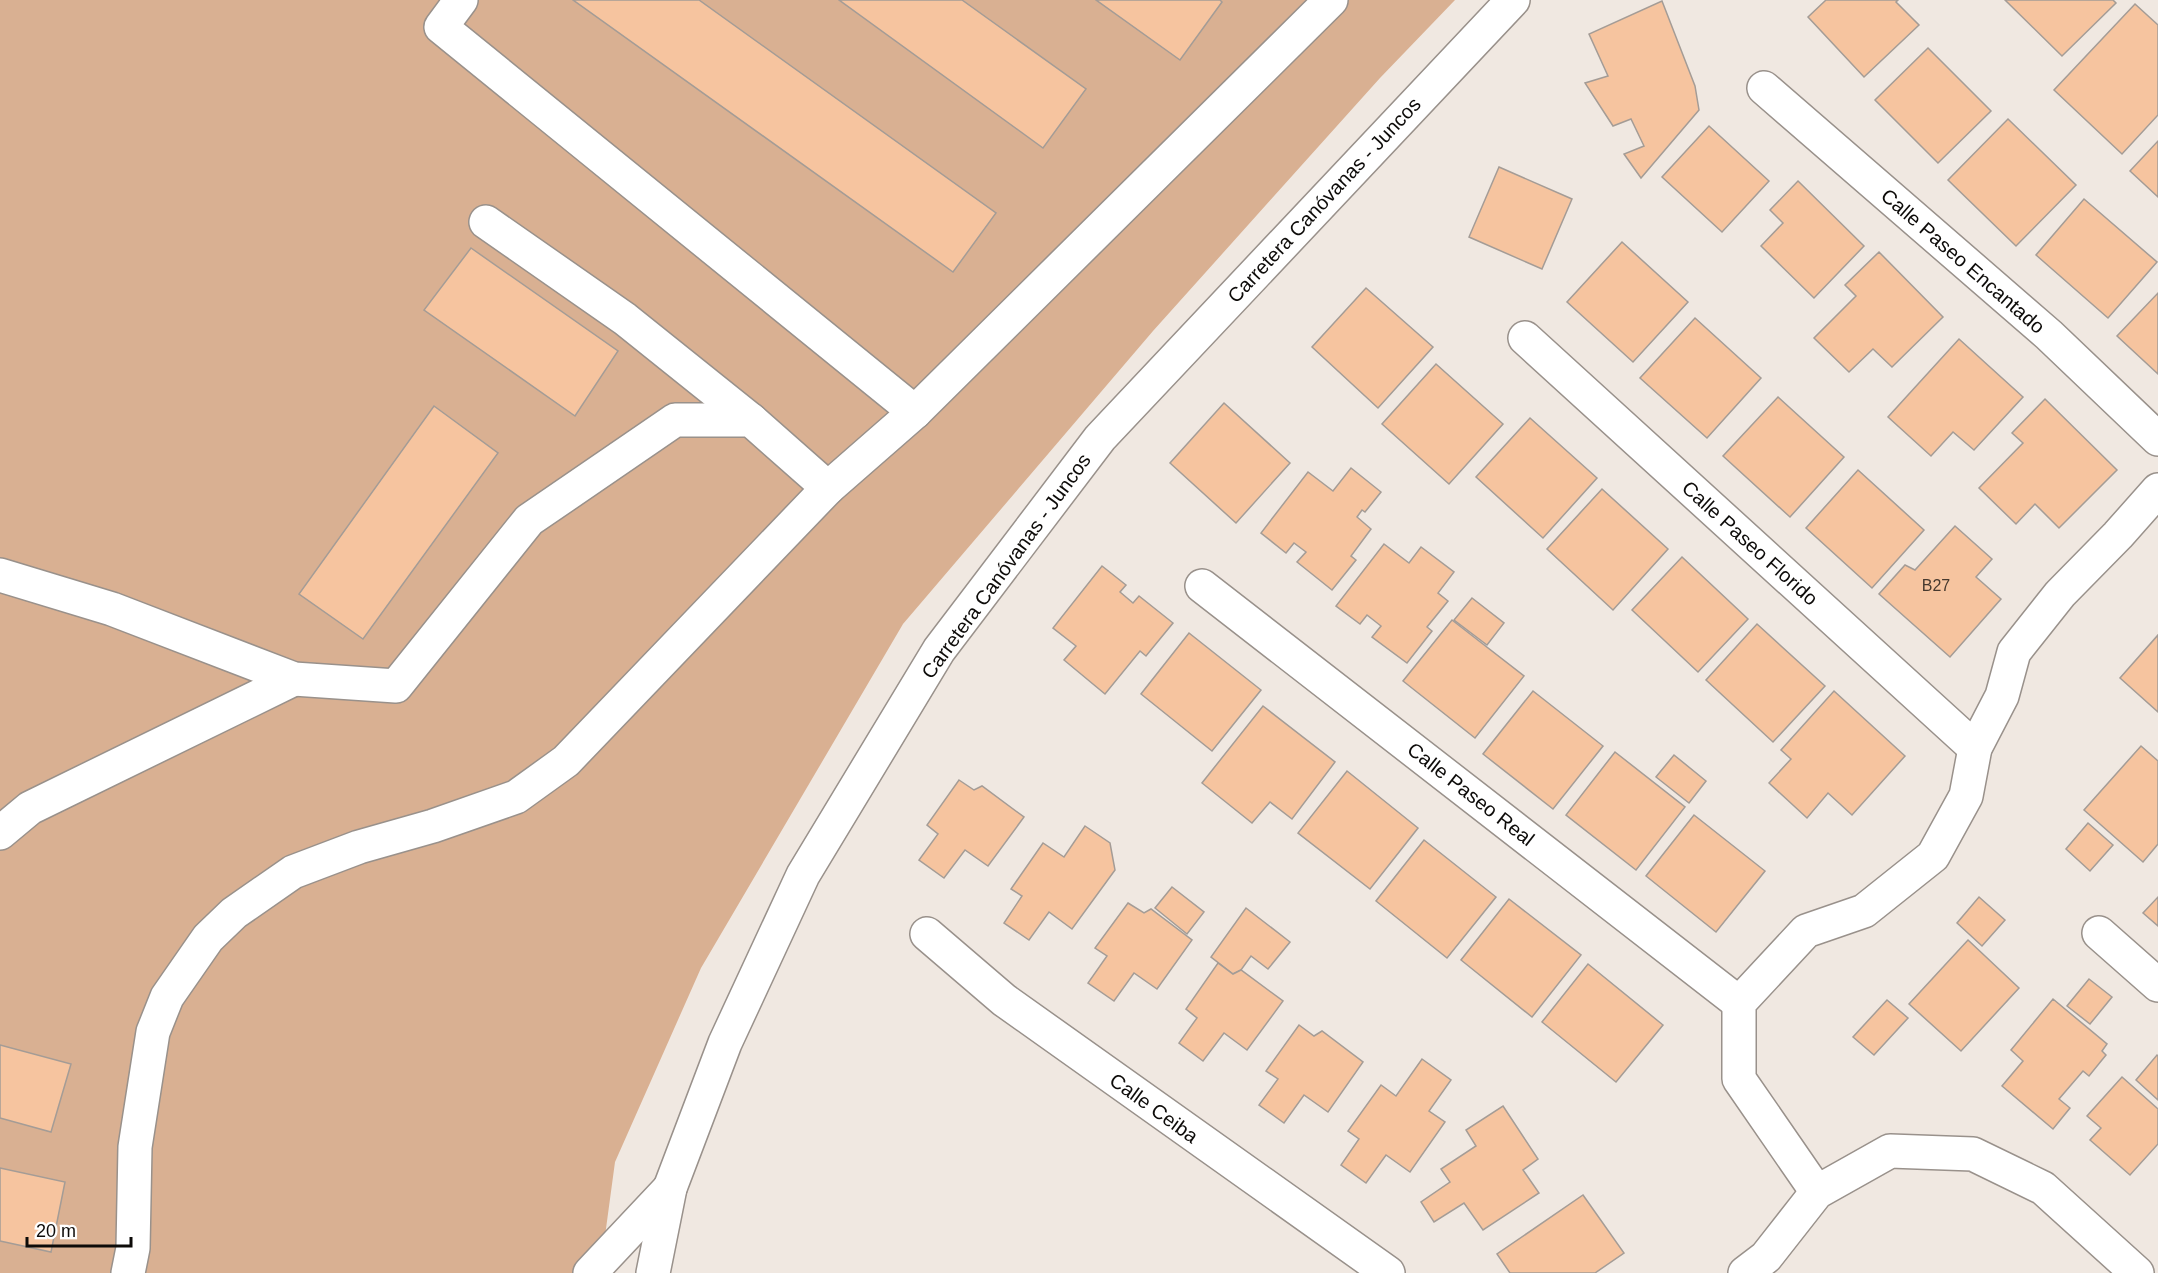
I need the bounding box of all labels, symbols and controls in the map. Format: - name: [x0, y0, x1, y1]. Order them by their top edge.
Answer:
- street label: Carretera Canóvanas - Juncos: [1223, 93, 1425, 307]
- street label: Calle Paseo Encantado: [1877, 184, 2049, 338]
- street label: Carretera Canóvanas - Juncos: [917, 449, 1095, 683]
- street label: Calle Paseo Florido: [1678, 476, 1822, 610]
- house number: B27: [1922, 577, 1950, 594]
- street label: Calle Paseo Real: [1403, 738, 1539, 850]
- street label: Calle Ceiba: [1106, 1069, 1203, 1148]
- scale bar: [27, 1210, 130, 1248]
- text: 20 m: [36, 1221, 76, 1241]

